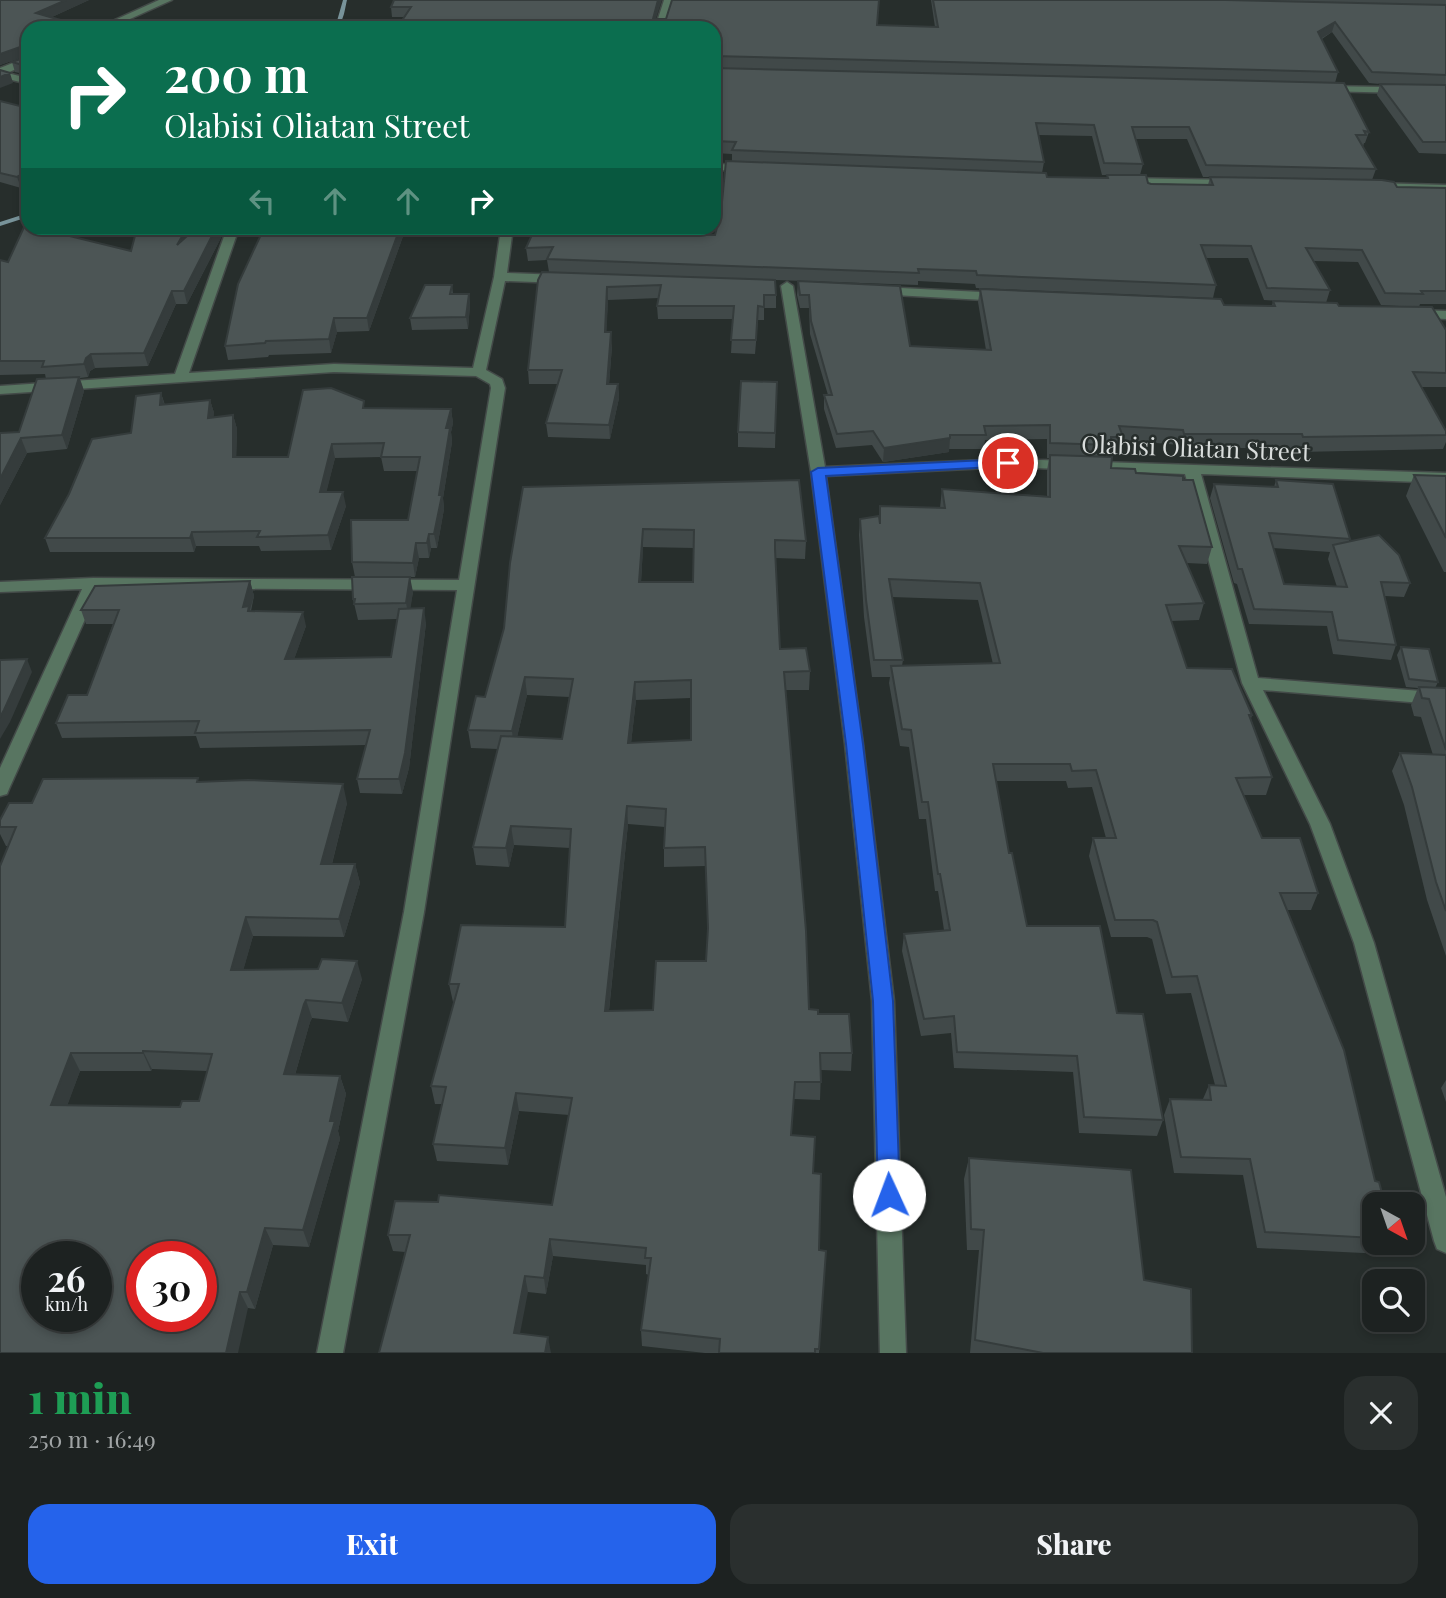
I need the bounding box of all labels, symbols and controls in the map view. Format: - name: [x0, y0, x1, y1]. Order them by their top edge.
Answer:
- text: 200 m: [164, 40, 309, 105]
- icon: right: [49, 49, 140, 140]
- text: Olabisi Oliatan Street: [164, 103, 470, 146]
- icon: left: [243, 182, 281, 220]
- icon: ahead: [316, 182, 354, 220]
- icon: ahead: [389, 182, 427, 220]
- icon: right: [462, 182, 500, 220]
- street label: Olabisi Oliatan Street: [1081, 427, 1312, 467]
- pin: [978, 433, 1038, 493]
- icon: arrive: [989, 444, 1027, 482]
- position arrow: [852, 1158, 926, 1232]
- north arrow: [1362, 1192, 1424, 1255]
- map controls: [1362, 1192, 1425, 1332]
- speed limit sign: 30: [126, 1241, 217, 1332]
- text: 26: [48, 1254, 85, 1301]
- button: search: [1362, 1269, 1425, 1332]
- text: km/h: [45, 1292, 88, 1316]
- text: 1 min: [28, 1369, 132, 1425]
- button: close: [1344, 1376, 1418, 1450]
- text: 250 m · 16:49: [28, 1423, 156, 1454]
- button: Exit: [28, 1504, 716, 1584]
- button: Share: [730, 1504, 1418, 1584]

